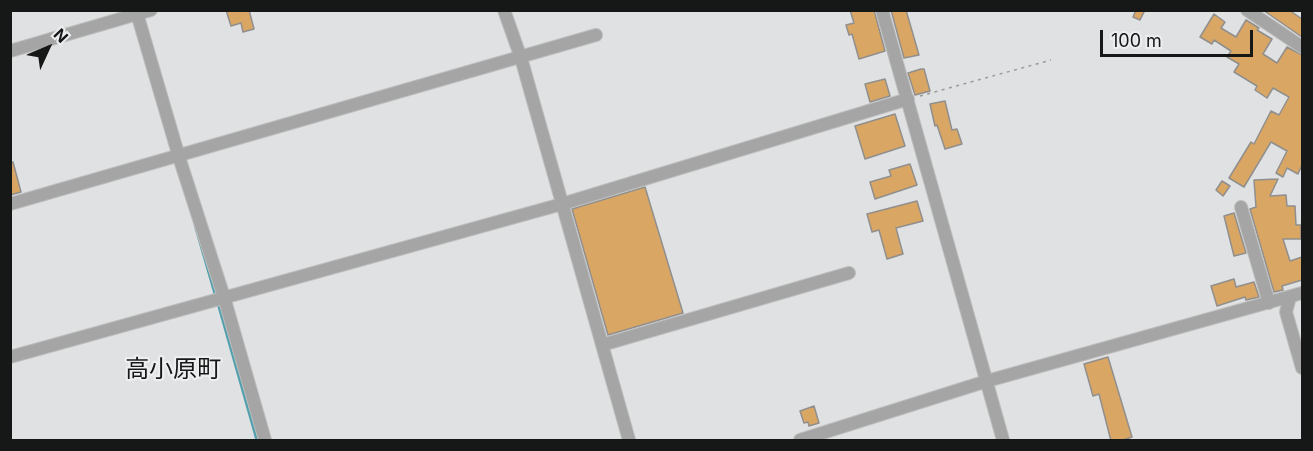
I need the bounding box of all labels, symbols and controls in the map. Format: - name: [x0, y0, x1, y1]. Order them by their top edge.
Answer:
- north arrow: [18, 18, 78, 78]
- scale bar: [1103, 18, 1256, 56]
- text: N: [50, 24, 72, 47]
- text: 100 m: [1111, 30, 1162, 51]
- district label: 高小原町: [125, 356, 221, 384]

